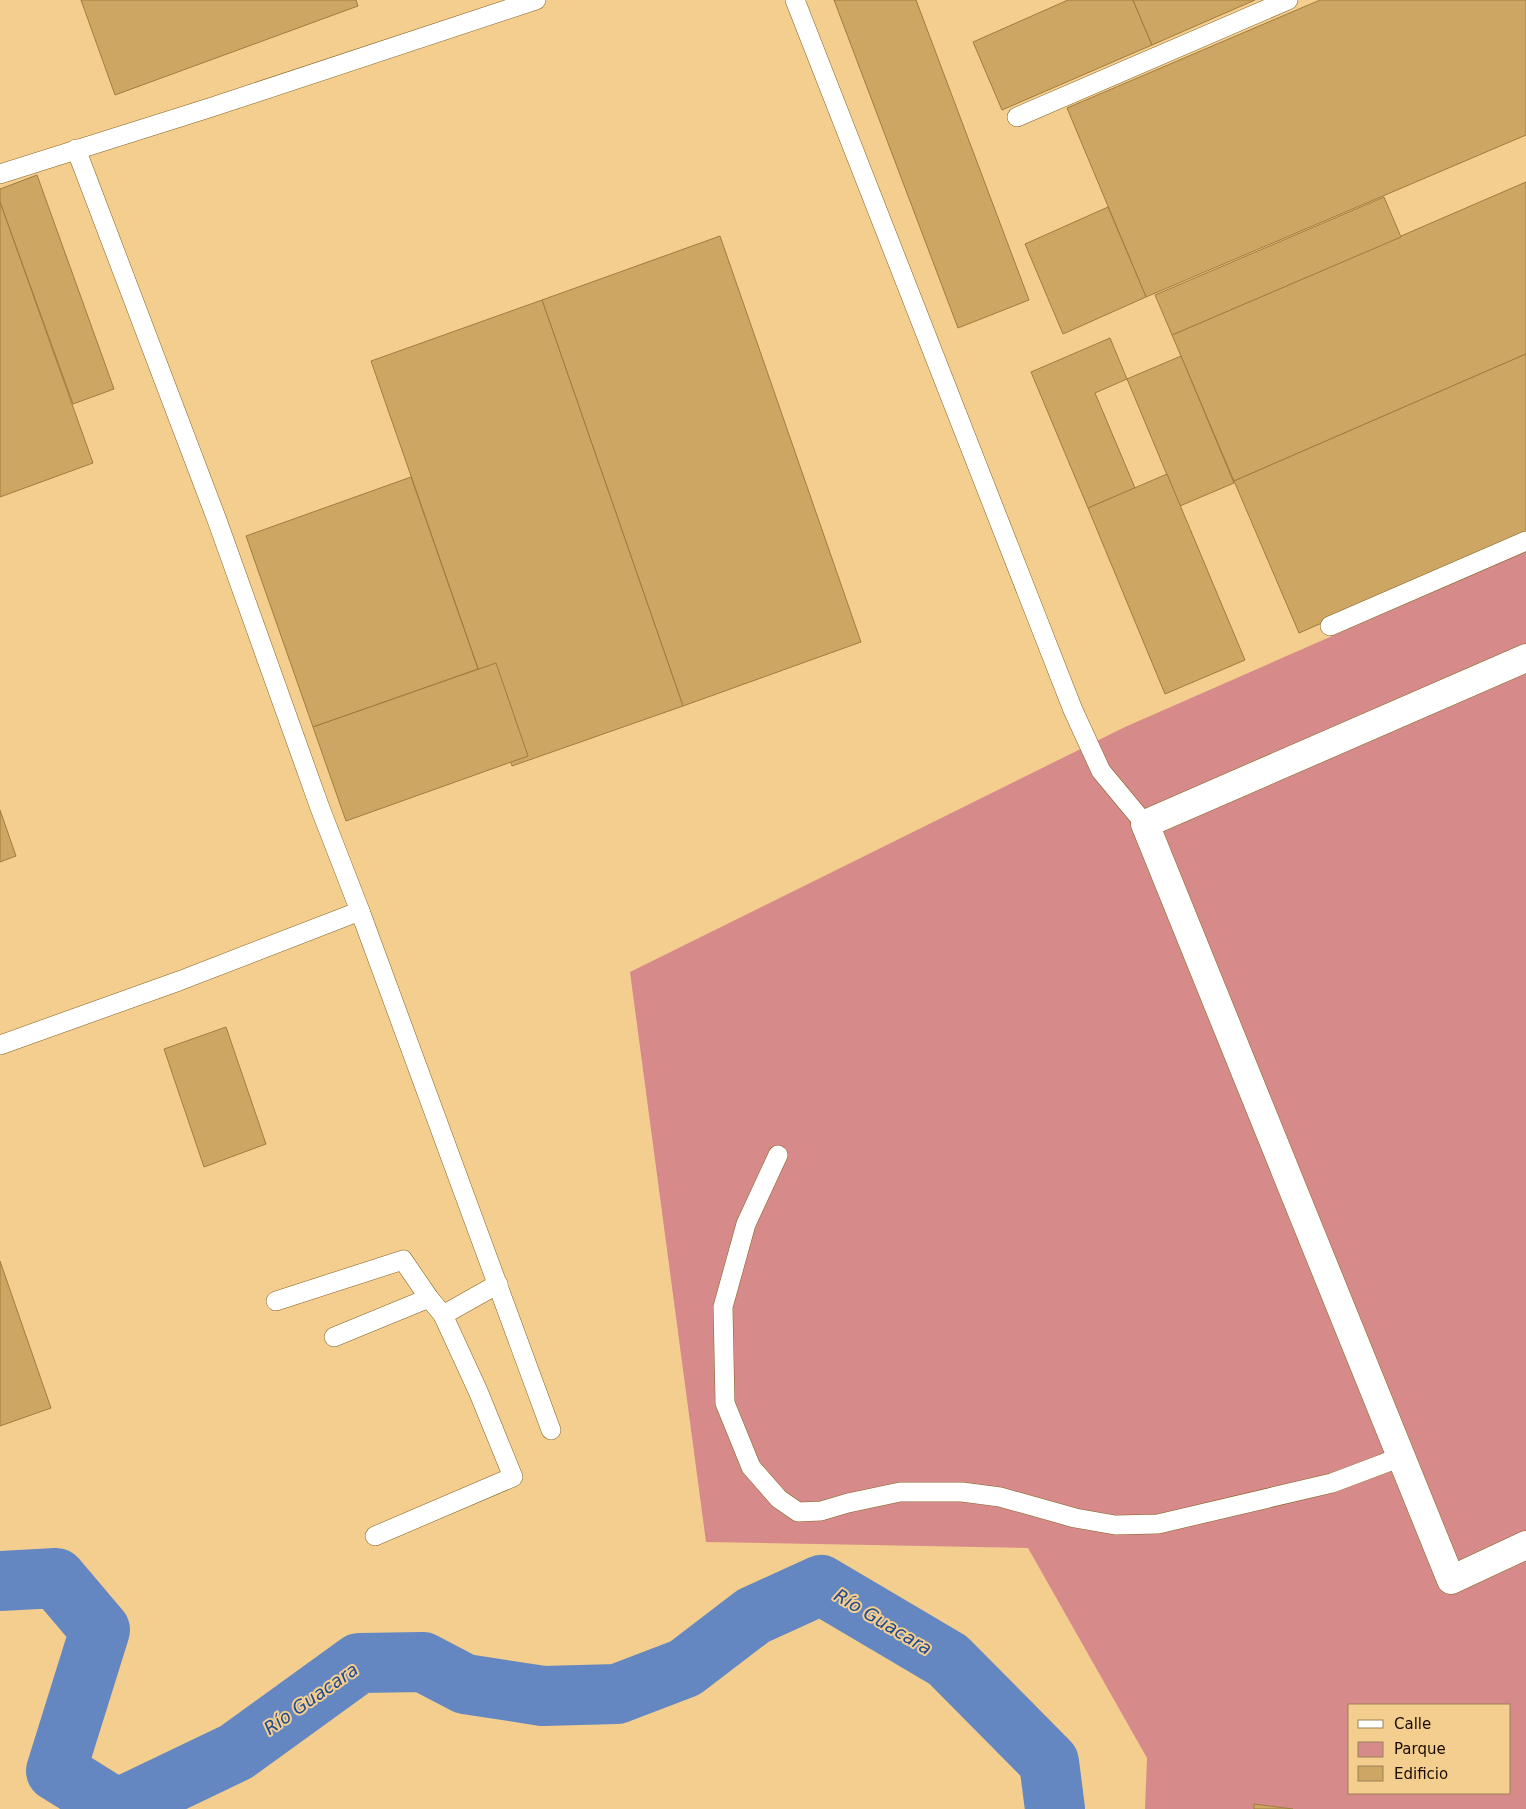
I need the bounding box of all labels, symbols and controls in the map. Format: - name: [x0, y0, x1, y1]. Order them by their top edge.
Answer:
- water label: Río Guacara: [831, 1584, 936, 1659]
- water label: Río Guacara: [260, 1658, 362, 1739]
- legend: [1348, 1704, 1511, 1794]
- text: Calle: [1394, 1715, 1431, 1733]
- text: Parque: [1394, 1740, 1446, 1758]
- text: Edificio: [1394, 1765, 1448, 1783]

